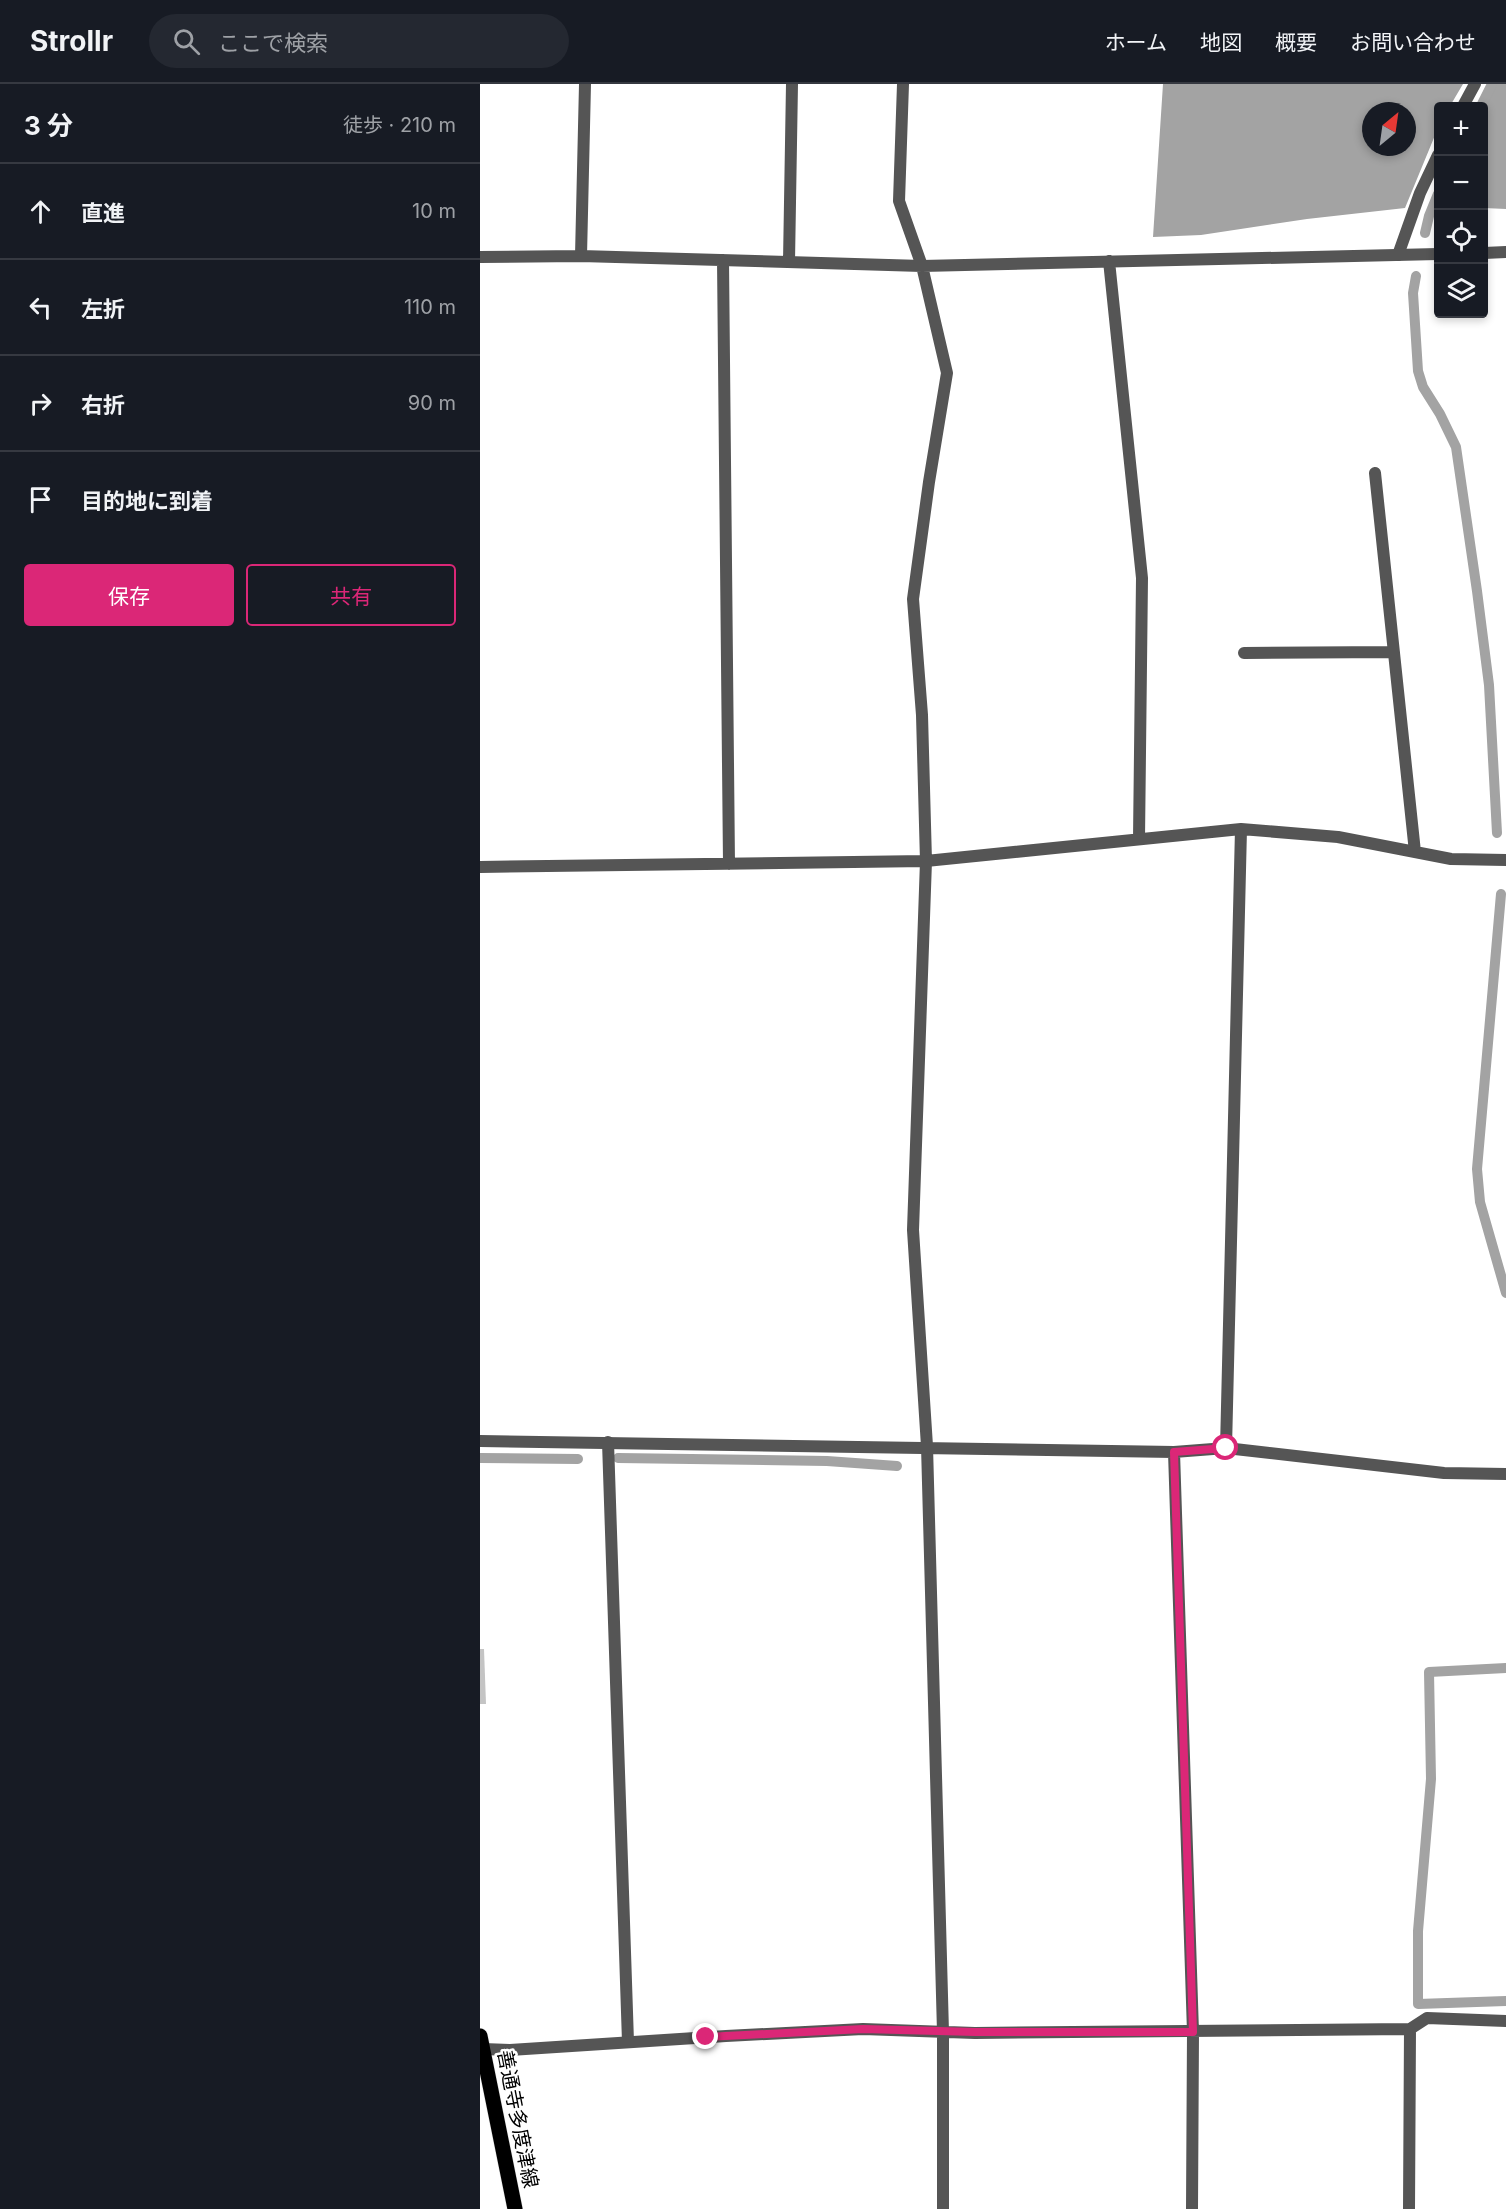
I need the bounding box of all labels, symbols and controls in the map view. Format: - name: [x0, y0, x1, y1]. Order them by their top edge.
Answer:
- search box: [149, 14, 569, 68]
- text: Strollr: [30, 24, 113, 58]
- icon: search: [170, 25, 203, 58]
- text: ここで検索: [218, 30, 328, 56]
- text: ホーム: [1105, 30, 1167, 55]
- text: 地図: [1200, 30, 1242, 55]
- text: 概要: [1275, 30, 1317, 55]
- text: お問い合わせ: [1350, 30, 1476, 55]
- north arrow: [1362, 102, 1416, 156]
- map controls: [1434, 102, 1488, 318]
- button: +: [1434, 102, 1488, 156]
- text: 3 分: [24, 110, 73, 141]
- text: 徒歩 · 210 m: [343, 113, 456, 137]
- button: −: [1434, 156, 1488, 210]
- icon: ahead: [24, 195, 57, 228]
- text: 10 m: [412, 199, 456, 223]
- text: 直進: [81, 200, 125, 226]
- button: locate: [1434, 210, 1488, 264]
- button: layers: [1434, 264, 1488, 318]
- icon: left: [24, 291, 57, 324]
- text: 110 m: [404, 295, 456, 319]
- text: 左折: [81, 296, 125, 322]
- icon: right: [24, 387, 57, 420]
- text: 90 m: [408, 391, 456, 415]
- text: 右折: [81, 392, 125, 418]
- icon: arrive: [24, 483, 57, 516]
- text: 目的地に到着: [81, 488, 213, 514]
- button: 保存: [24, 564, 234, 626]
- button: 共有: [246, 564, 456, 626]
- route start: [1212, 1434, 1238, 1460]
- route end: [692, 2023, 718, 2049]
- street label: 善通寺多度津線: [493, 2048, 543, 2190]

